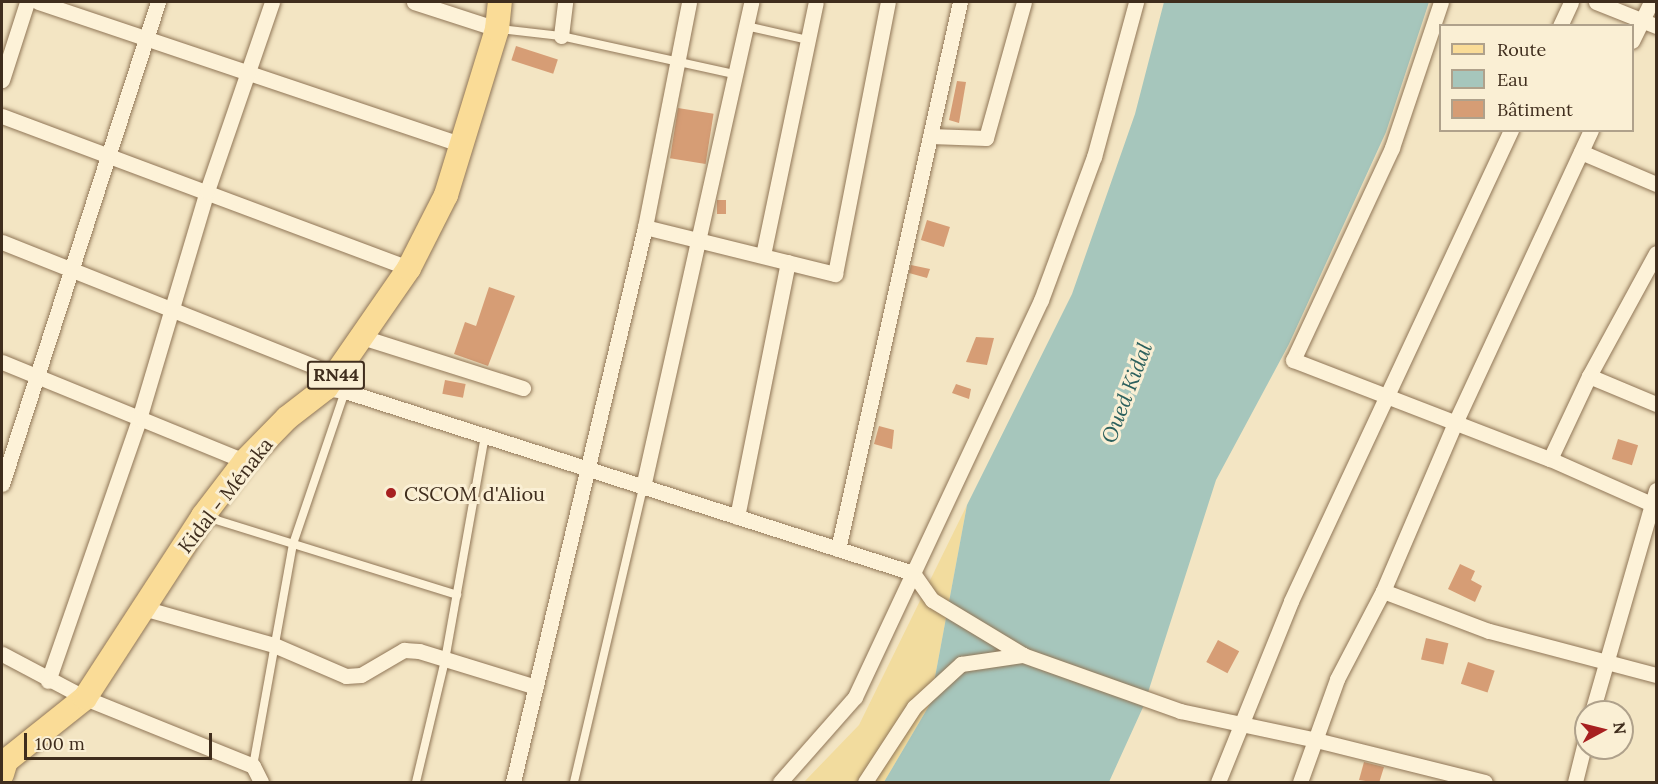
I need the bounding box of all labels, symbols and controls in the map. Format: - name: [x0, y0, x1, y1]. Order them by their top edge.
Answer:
- legend: [1439, 24, 1634, 132]
- text: Route: [1497, 38, 1546, 61]
- text: Eau: [1497, 68, 1528, 91]
- text: Bâtiment: [1497, 98, 1573, 121]
- water label: Oued Kidal: [1096, 339, 1158, 447]
- road number: RN44: [306, 360, 366, 390]
- street label: Kidal - Ménaka: [172, 432, 278, 558]
- place label: CSCOM d'Aliou: [404, 481, 545, 505]
- marker: CSCOM d'Aliou: [382, 484, 400, 502]
- north arrow: [1574, 700, 1634, 760]
- scale bar: [27, 721, 214, 759]
- text: N: [1609, 721, 1631, 735]
- text: 100 m: [35, 732, 85, 755]

